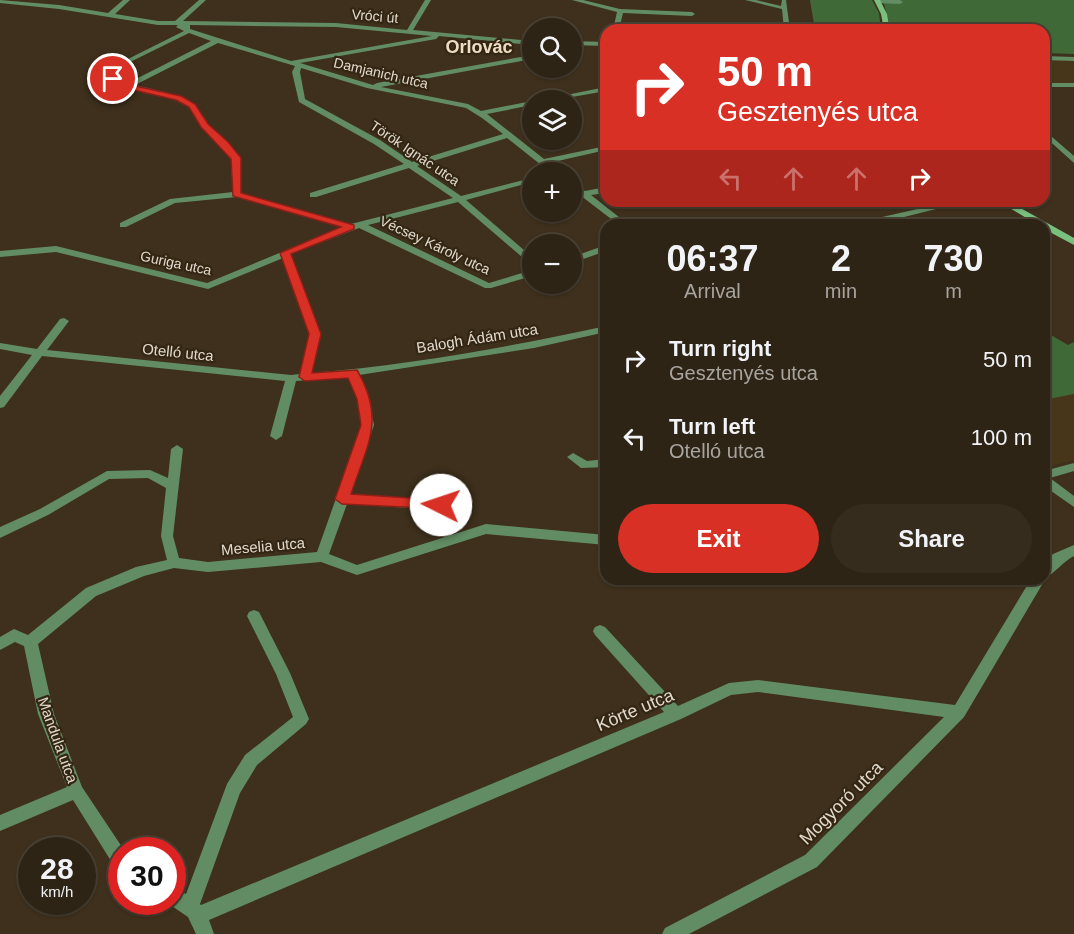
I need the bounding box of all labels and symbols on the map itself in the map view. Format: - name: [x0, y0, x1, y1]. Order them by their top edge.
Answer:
- street label: Vróci út: [351, 6, 399, 26]
- district label: Orlovác: [445, 37, 513, 57]
- pin: [87, 53, 138, 104]
- street label: Damjanich utca: [332, 54, 430, 92]
- street label: Török Ignác utca: [367, 117, 463, 189]
- street label: Vécsey Károly utca: [377, 212, 493, 278]
- street label: Guriga utca: [139, 248, 213, 278]
- street label: Balogh Ádám utca: [415, 320, 540, 356]
- street label: Otelló utca: [141, 340, 215, 364]
- position arrow: [409, 473, 473, 537]
- street label: Meselia utca: [220, 534, 306, 558]
- street label: Körte utca: [593, 684, 678, 735]
- street label: Mandula utca: [35, 695, 82, 786]
- street label: Mogyoró utca: [795, 757, 887, 849]
- speed limit sign: 30: [108, 837, 186, 915]

